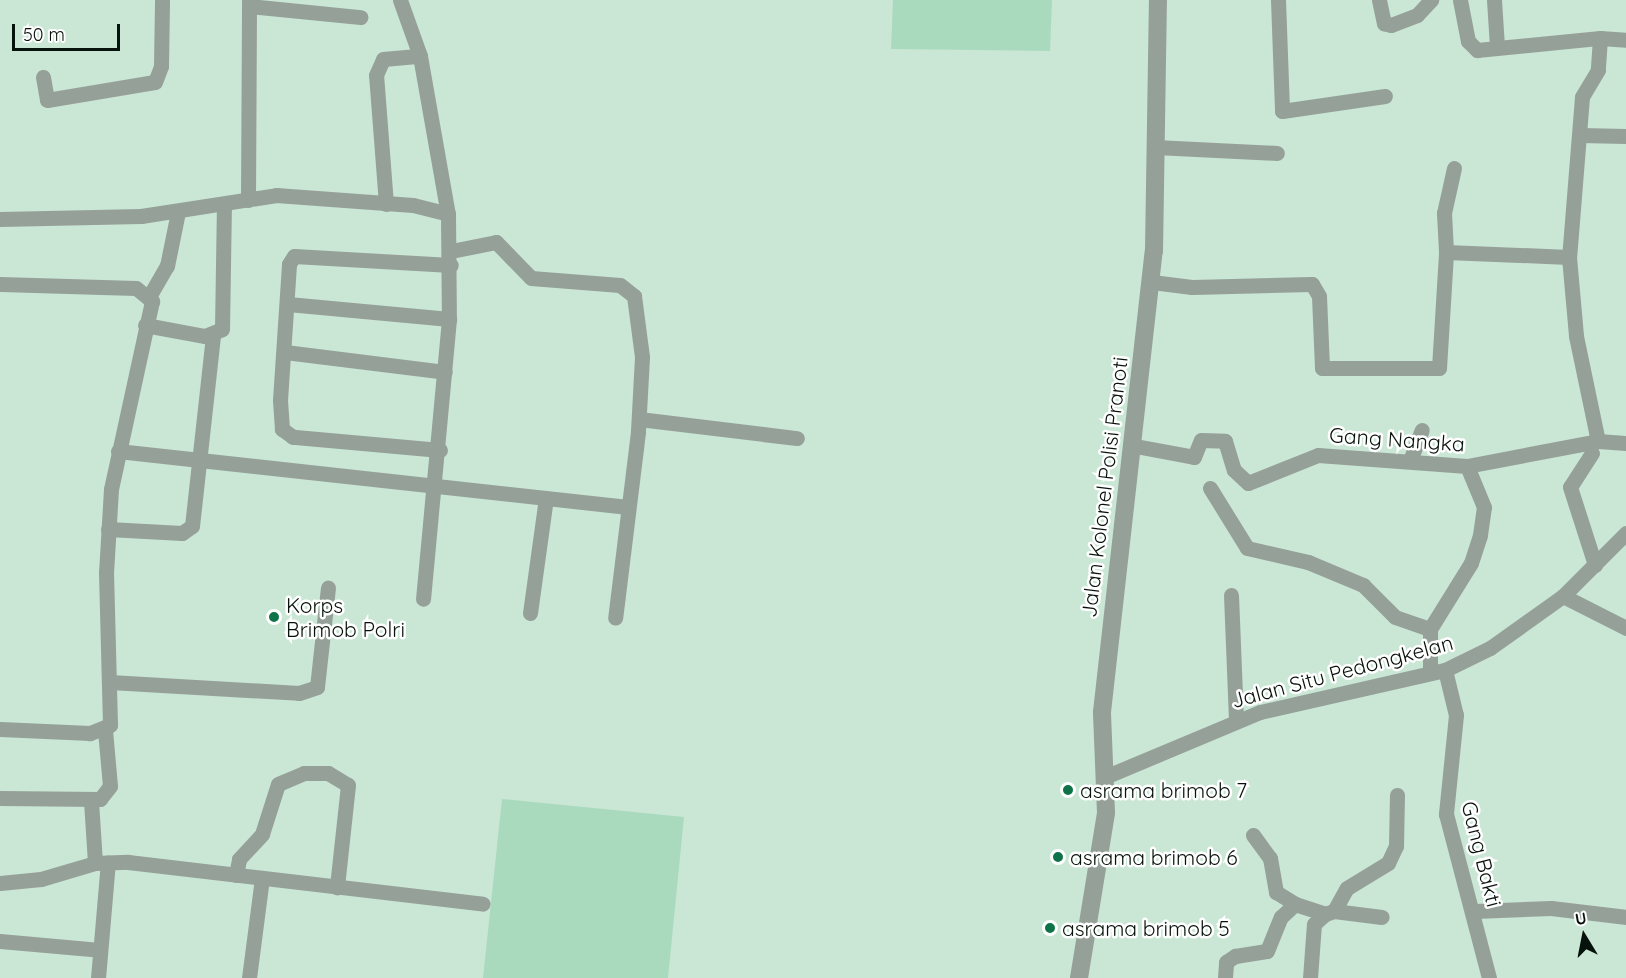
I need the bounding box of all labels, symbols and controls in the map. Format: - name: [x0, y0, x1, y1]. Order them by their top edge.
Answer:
- scale bar: [15, 12, 123, 50]
- text: 50 m: [23, 23, 65, 46]
- street label: Jalan Kolonel Polisi Pranoti: [1076, 355, 1132, 619]
- street label: Gang Nangka: [1328, 422, 1466, 456]
- place label: Korps Brimob Polri: [286, 592, 405, 642]
- marker: Korps Brimob Polri: [267, 610, 281, 624]
- street label: Jalan Situ Pedongkelan: [1228, 629, 1456, 713]
- place label: asrama brimob 7: [1080, 777, 1247, 803]
- marker: asrama brimob 7: [1061, 783, 1075, 797]
- street label: Gang Bakti: [1457, 799, 1507, 909]
- place label: asrama brimob 6: [1070, 844, 1238, 870]
- marker: asrama brimob 6: [1051, 850, 1065, 864]
- north arrow: [1554, 906, 1614, 966]
- text: U: [1574, 907, 1588, 929]
- place label: asrama brimob 5: [1062, 915, 1230, 941]
- marker: asrama brimob 5: [1043, 921, 1057, 935]

